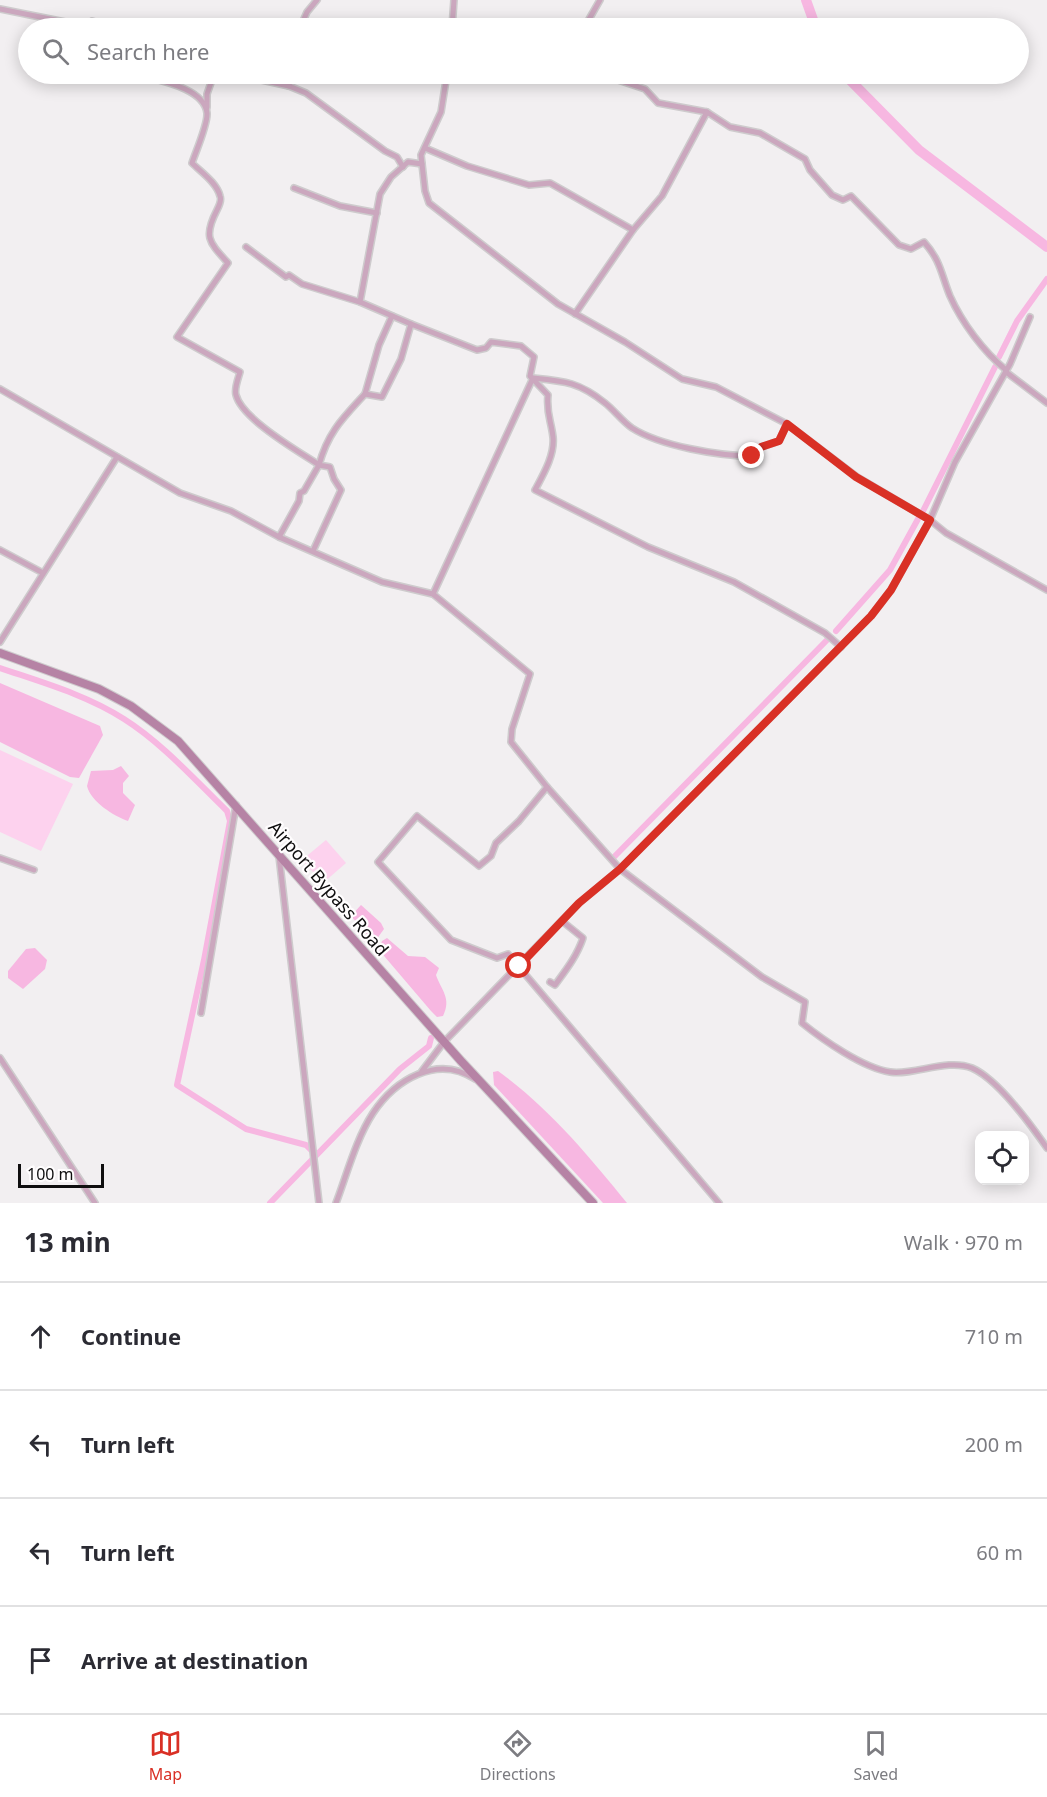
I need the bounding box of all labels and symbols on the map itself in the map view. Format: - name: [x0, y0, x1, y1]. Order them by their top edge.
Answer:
- route end: [738, 442, 764, 468]
- street label: Airport Bypass Road: [264, 815, 394, 961]
- route start: [505, 952, 531, 978]
- scale bar: [18, 1161, 104, 1188]

